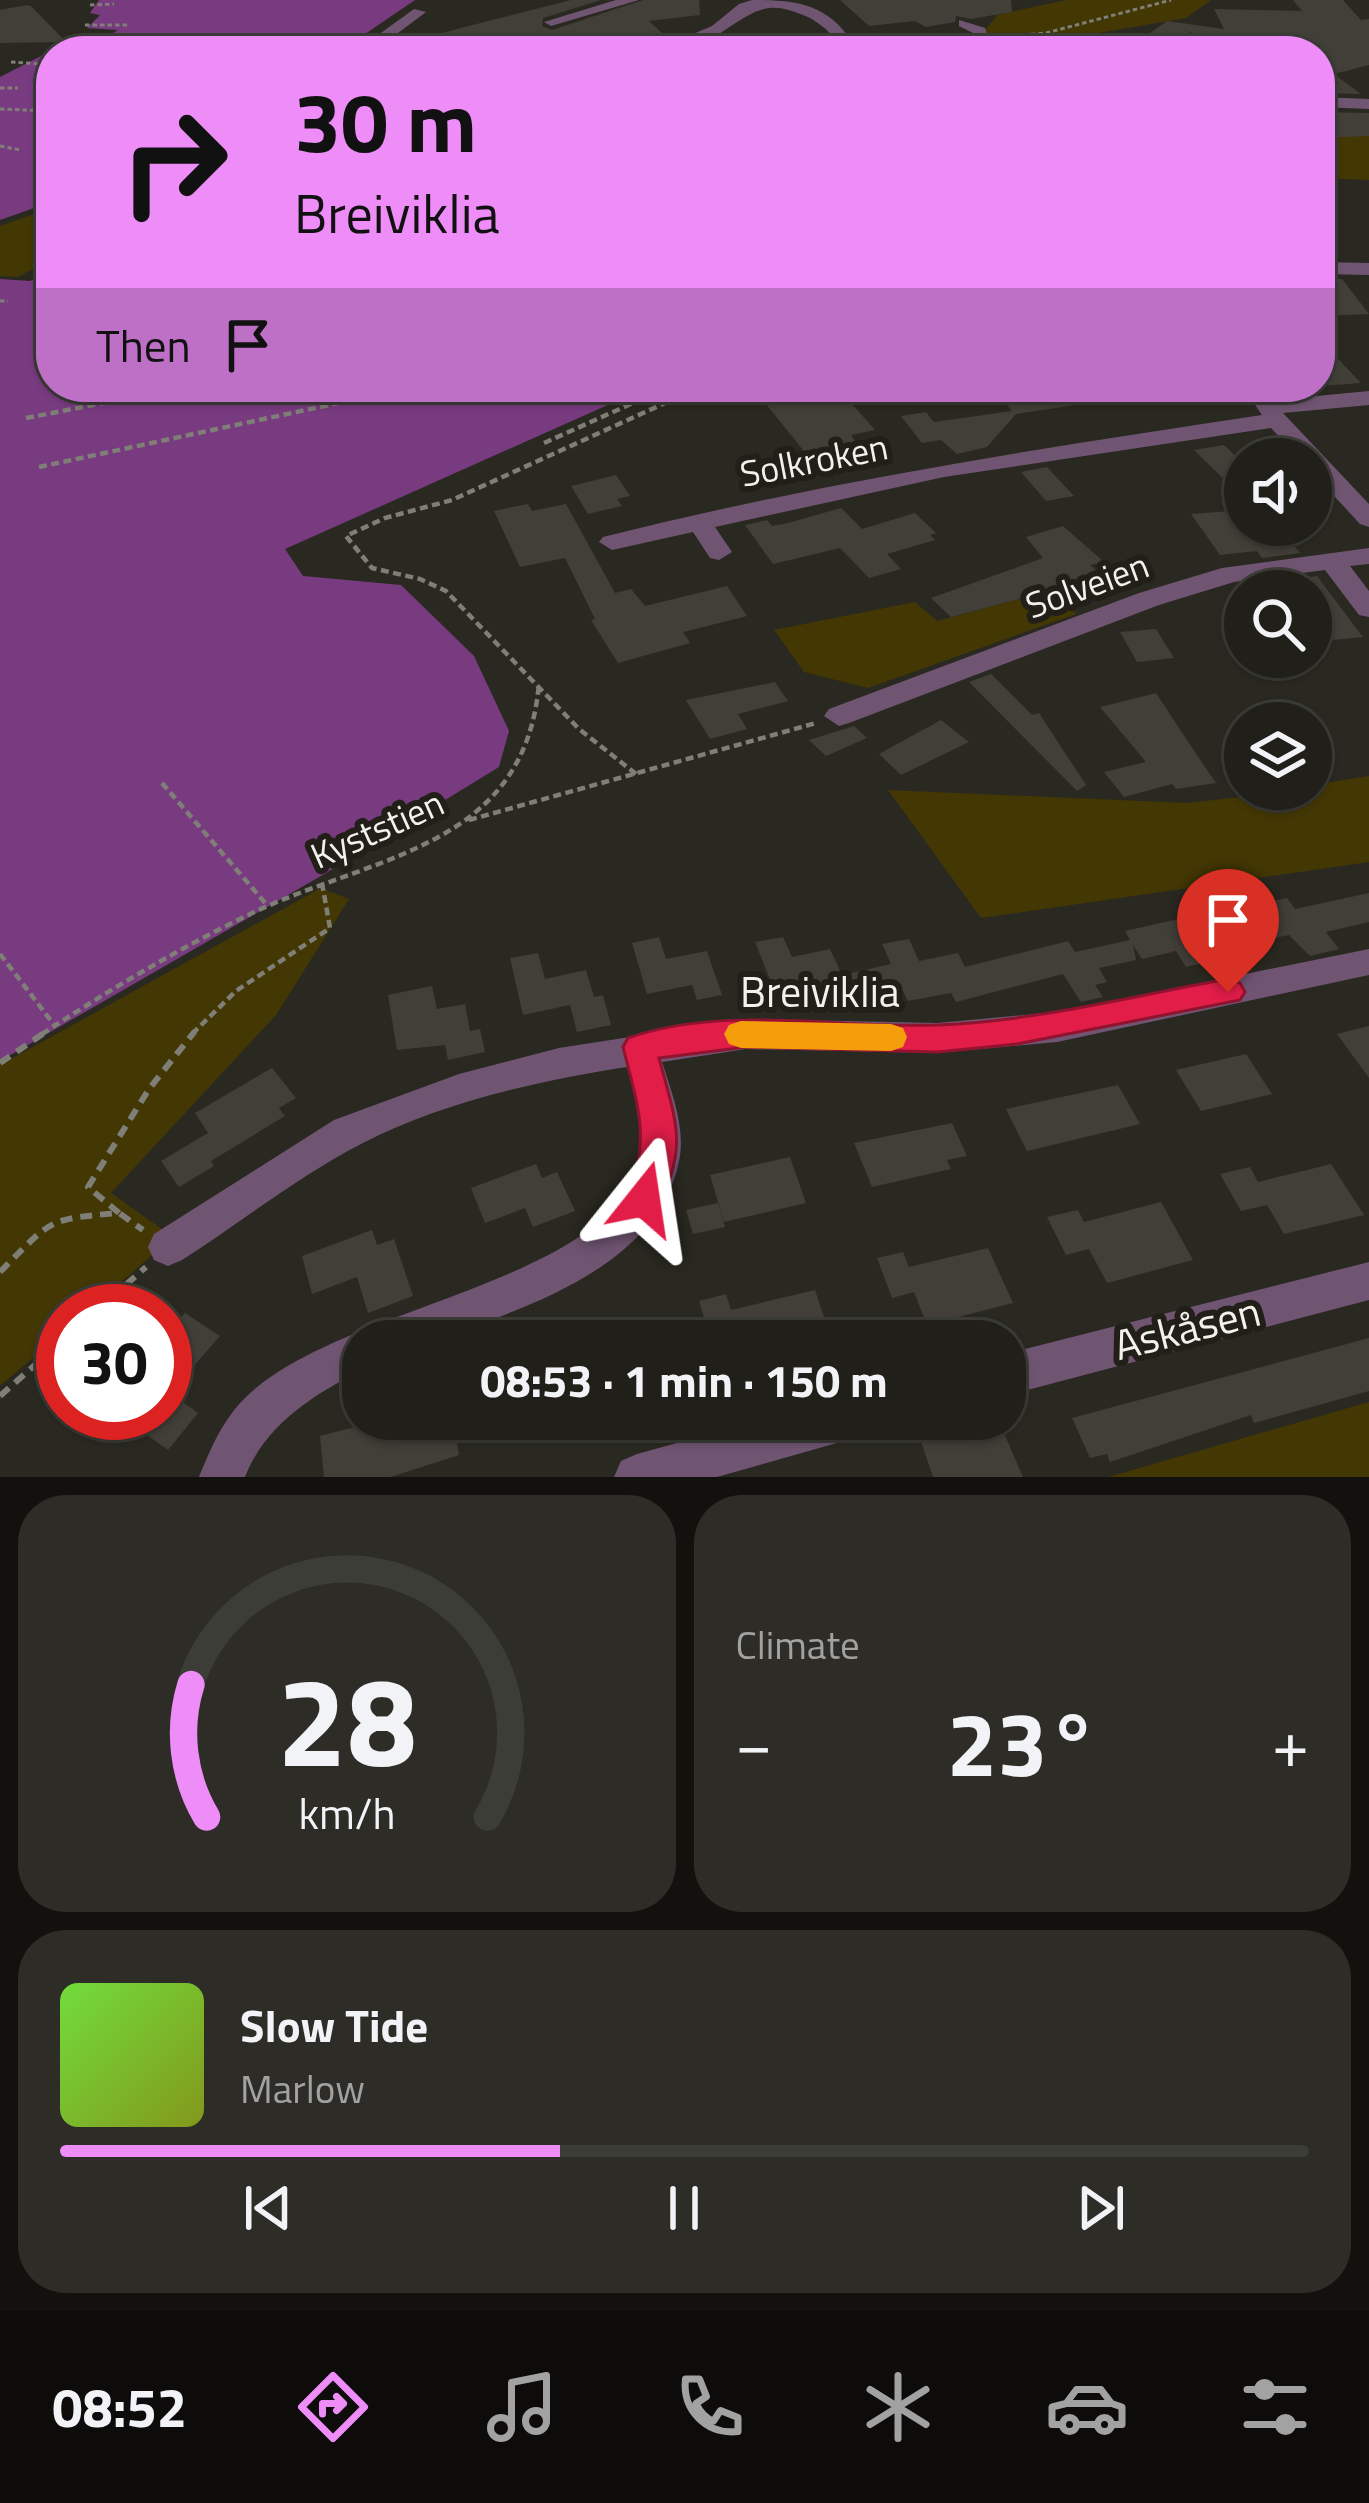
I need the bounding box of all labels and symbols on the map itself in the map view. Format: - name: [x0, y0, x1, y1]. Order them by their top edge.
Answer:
- street label: Solkroken: [735, 418, 893, 501]
- street label: Solveien: [1018, 537, 1156, 632]
- street label: Kyststien: [301, 775, 452, 882]
- pin: [1177, 869, 1279, 992]
- street label: Breiviklia: [740, 959, 900, 1023]
- position arrow: [581, 1136, 707, 1262]
- street label: Askåsen: [1107, 1278, 1267, 1376]
- speed limit sign: 30: [36, 1284, 192, 1440]

